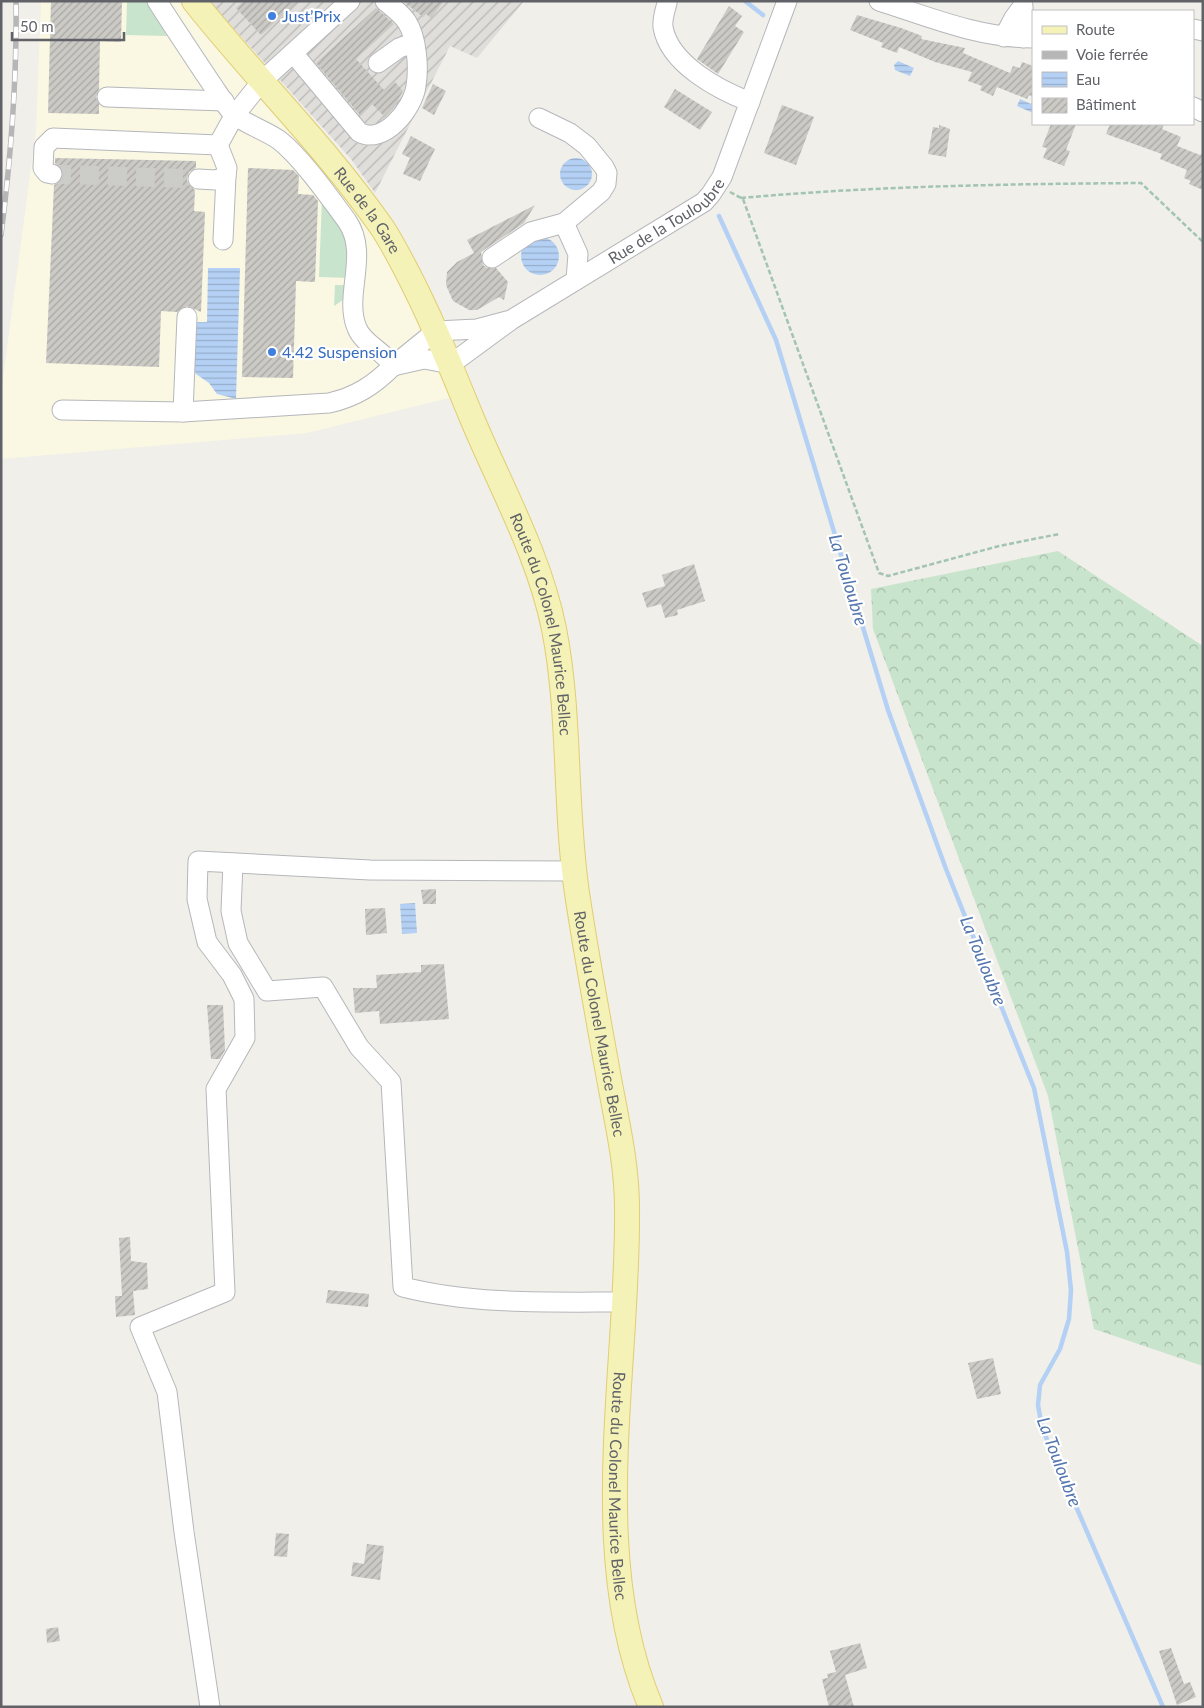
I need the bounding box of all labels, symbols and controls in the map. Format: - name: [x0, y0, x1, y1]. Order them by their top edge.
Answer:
- place label: Just’Prix: [282, 6, 341, 25]
- scale bar: [12, 10, 125, 42]
- marker: Just’Prix: [266, 10, 278, 22]
- legend: [1032, 10, 1194, 125]
- text: 50 m: [20, 17, 54, 35]
- text: Route: [1076, 20, 1115, 38]
- text: Voie ferrée: [1076, 45, 1148, 63]
- text: Eau: [1076, 70, 1100, 88]
- text: Bâtiment: [1076, 95, 1137, 113]
- street label: Rue de la Gare: [331, 163, 405, 256]
- street label: Rue de la Touloubre: [604, 174, 728, 267]
- place label: 4.42 Suspension: [282, 342, 397, 361]
- marker: 4.42 Suspension: [266, 346, 278, 358]
- street label: Route du Colonel Maurice Bellec: [507, 510, 576, 736]
- water label: La Touloubre: [825, 531, 873, 628]
- street label: Route du Colonel Maurice Bellec: [571, 909, 630, 1138]
- water label: La Touloubre: [956, 913, 1012, 1009]
- street label: Route du Colonel Maurice Bellec: [606, 1371, 632, 1602]
- water label: La Touloubre: [1033, 1413, 1087, 1510]

